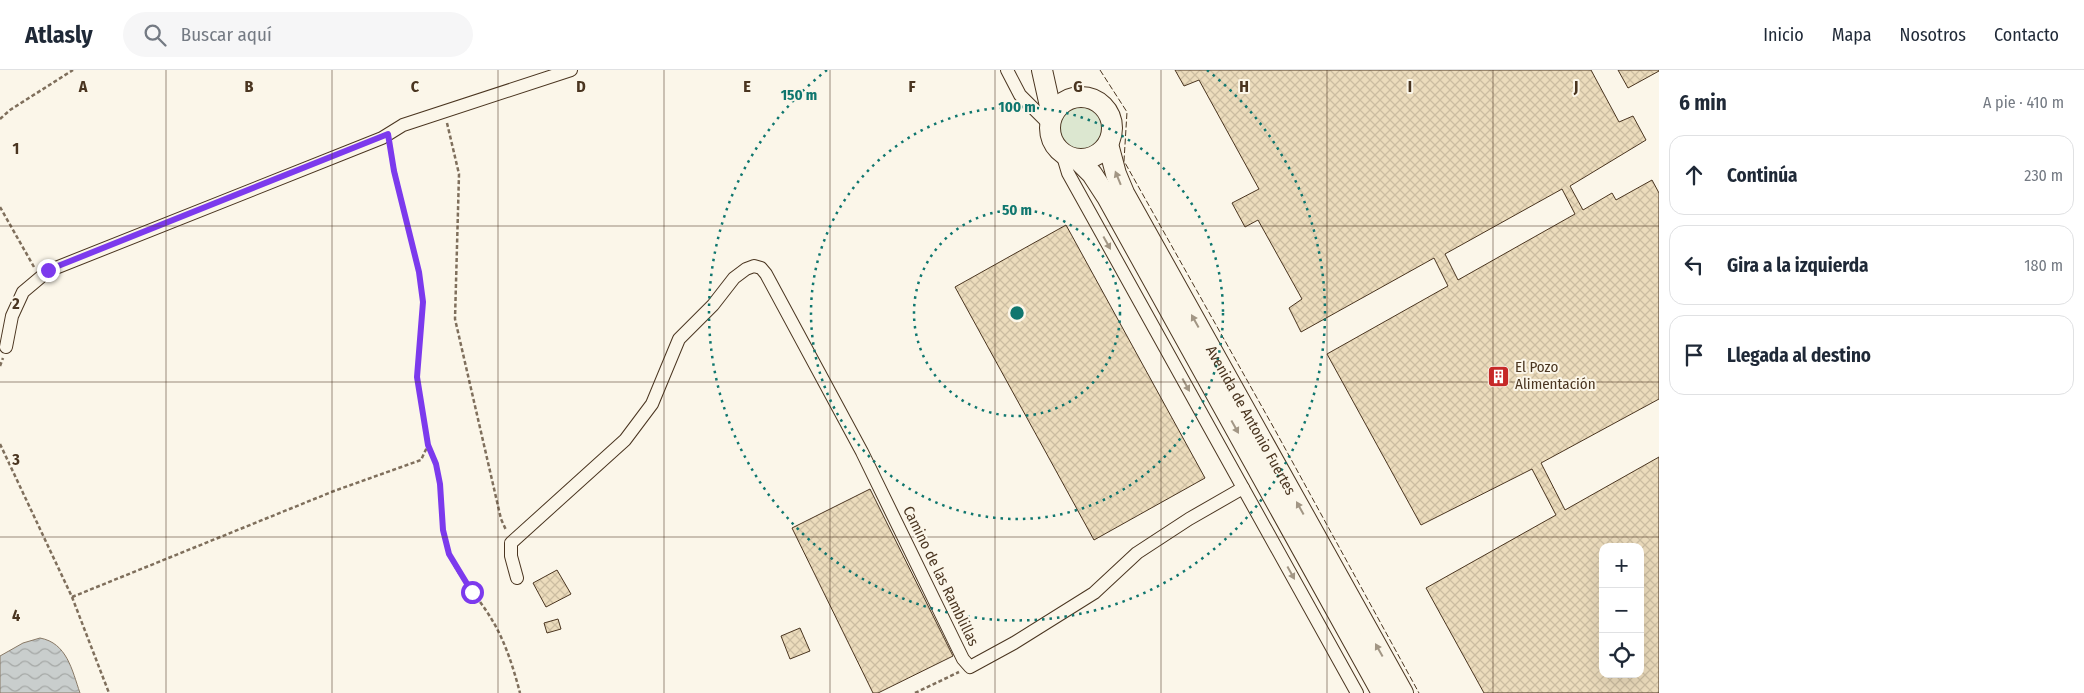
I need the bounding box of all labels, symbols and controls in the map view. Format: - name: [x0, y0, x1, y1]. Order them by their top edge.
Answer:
- search box: [123, 12, 473, 57]
- text: Atlasly: [25, 21, 93, 49]
- icon: search: [141, 21, 169, 49]
- text: Buscar aquí: [181, 23, 272, 46]
- text: Inicio: [1763, 24, 1804, 46]
- text: Mapa: [1832, 24, 1872, 46]
- text: Nosotros: [1900, 24, 1966, 46]
- text: Contacto: [1994, 24, 2059, 46]
- text: A: [78, 77, 88, 96]
- text: B: [245, 77, 254, 96]
- text: C: [411, 77, 420, 96]
- text: D: [576, 77, 586, 96]
- text: E: [743, 77, 751, 96]
- text: F: [908, 77, 916, 96]
- text: G: [1073, 77, 1083, 96]
- text: H: [1239, 77, 1249, 96]
- text: I: [1408, 77, 1412, 96]
- text: J: [1573, 77, 1578, 96]
- text: 150 m: [781, 86, 817, 104]
- text: 6 min: [1679, 90, 1727, 116]
- text: A pie · 410 m: [1983, 93, 2064, 112]
- text: 100 m: [998, 98, 1036, 116]
- text: 1: [13, 139, 19, 158]
- icon: ahead: [1680, 161, 1708, 189]
- text: Continúa: [1727, 164, 1798, 187]
- text: 230 m: [2024, 166, 2063, 185]
- one-way arrow: [1114, 170, 1122, 185]
- text: 50 m: [1002, 201, 1032, 219]
- one-way arrow: [1103, 236, 1111, 250]
- icon: left: [1680, 251, 1708, 279]
- text: Gira a la izquierda: [1727, 254, 1869, 277]
- text: 180 m: [2024, 256, 2063, 275]
- route end: [37, 259, 60, 282]
- text: 2: [11, 294, 20, 313]
- centre of rings: [1008, 304, 1026, 322]
- one-way arrow: [1191, 314, 1200, 327]
- icon: arrive: [1680, 341, 1708, 369]
- street label: Avenida de Antonio Fuertes: [1202, 343, 1300, 498]
- text: Llegada al destino: [1727, 344, 1871, 367]
- place label: El Pozo Alimentación: [1515, 358, 1596, 393]
- building icon: El Pozo Alimentación: [1487, 364, 1511, 388]
- one-way arrow: [1182, 378, 1190, 392]
- one-way arrow: [1230, 420, 1239, 434]
- text: 3: [11, 450, 20, 469]
- one-way arrow: [1296, 501, 1304, 516]
- street label: Camino de las Ramblillas: [899, 503, 983, 649]
- map controls: [1599, 543, 1644, 678]
- button: +: [1599, 543, 1644, 588]
- one-way arrow: [1286, 566, 1295, 580]
- route start: [461, 581, 484, 604]
- button: −: [1599, 588, 1644, 633]
- text: 4: [12, 606, 20, 625]
- button: locate: [1599, 633, 1644, 678]
- one-way arrow: [1375, 643, 1383, 658]

